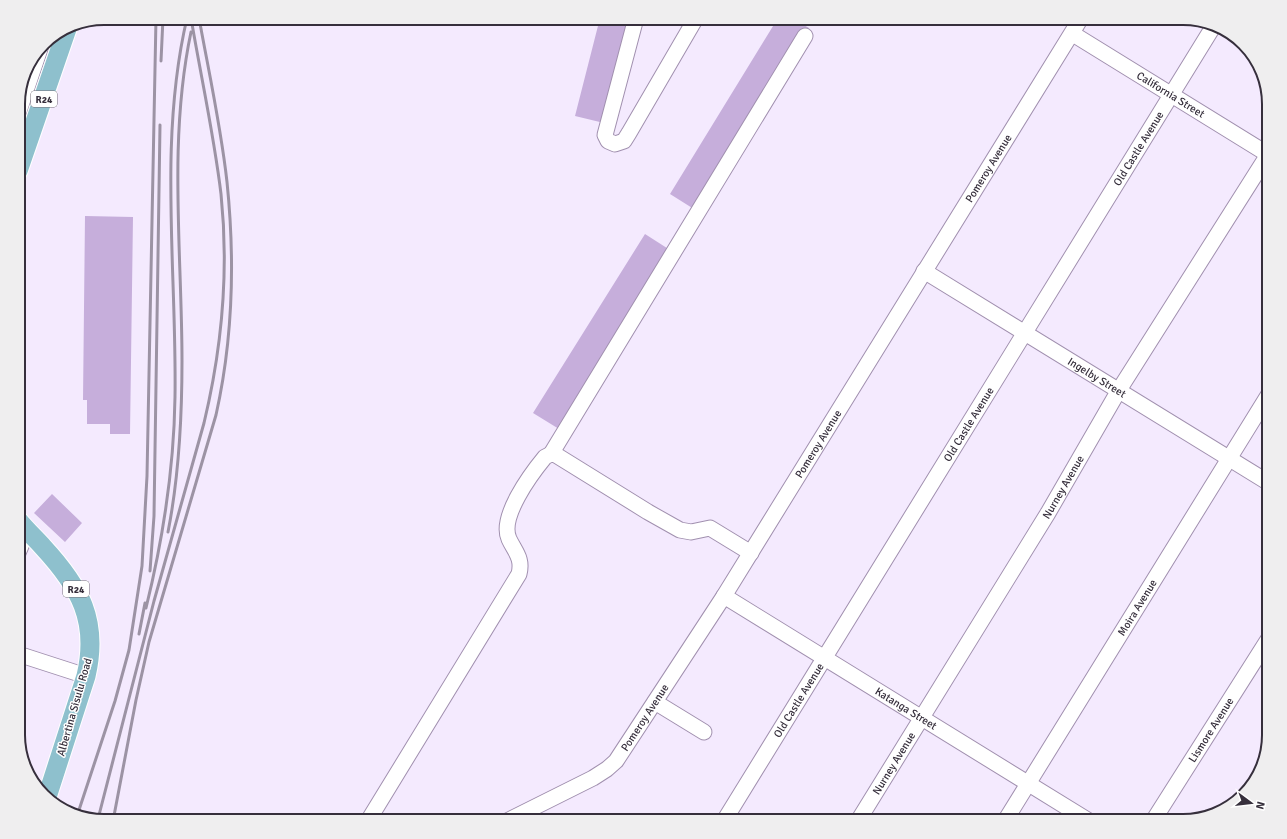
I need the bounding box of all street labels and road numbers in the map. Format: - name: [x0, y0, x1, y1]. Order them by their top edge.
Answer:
- street label: California Street: [1134, 69, 1207, 121]
- road number: R24: [31, 91, 57, 107]
- street label: Old Castle Avenue: [1111, 109, 1167, 188]
- street label: Pomeroy Avenue: [963, 132, 1015, 205]
- street label: Ingelby Street: [1065, 355, 1128, 401]
- street label: Old Castle Avenue: [941, 385, 997, 464]
- street label: Pomeroy Avenue: [793, 408, 844, 480]
- street label: Nurney Avenue: [1040, 453, 1087, 521]
- street label: Moira Avenue: [1115, 577, 1160, 638]
- road number: R24: [63, 581, 89, 597]
- street label: Albertina Sisulu Road: [54, 656, 95, 758]
- street label: Old Castle Avenue: [771, 661, 827, 740]
- street label: Pomeroy Avenue: [618, 682, 672, 754]
- street label: Katanga Street: [873, 685, 939, 733]
- street label: Lismore Avenue: [1186, 695, 1237, 765]
- street label: Nurney Avenue: [870, 730, 918, 797]

